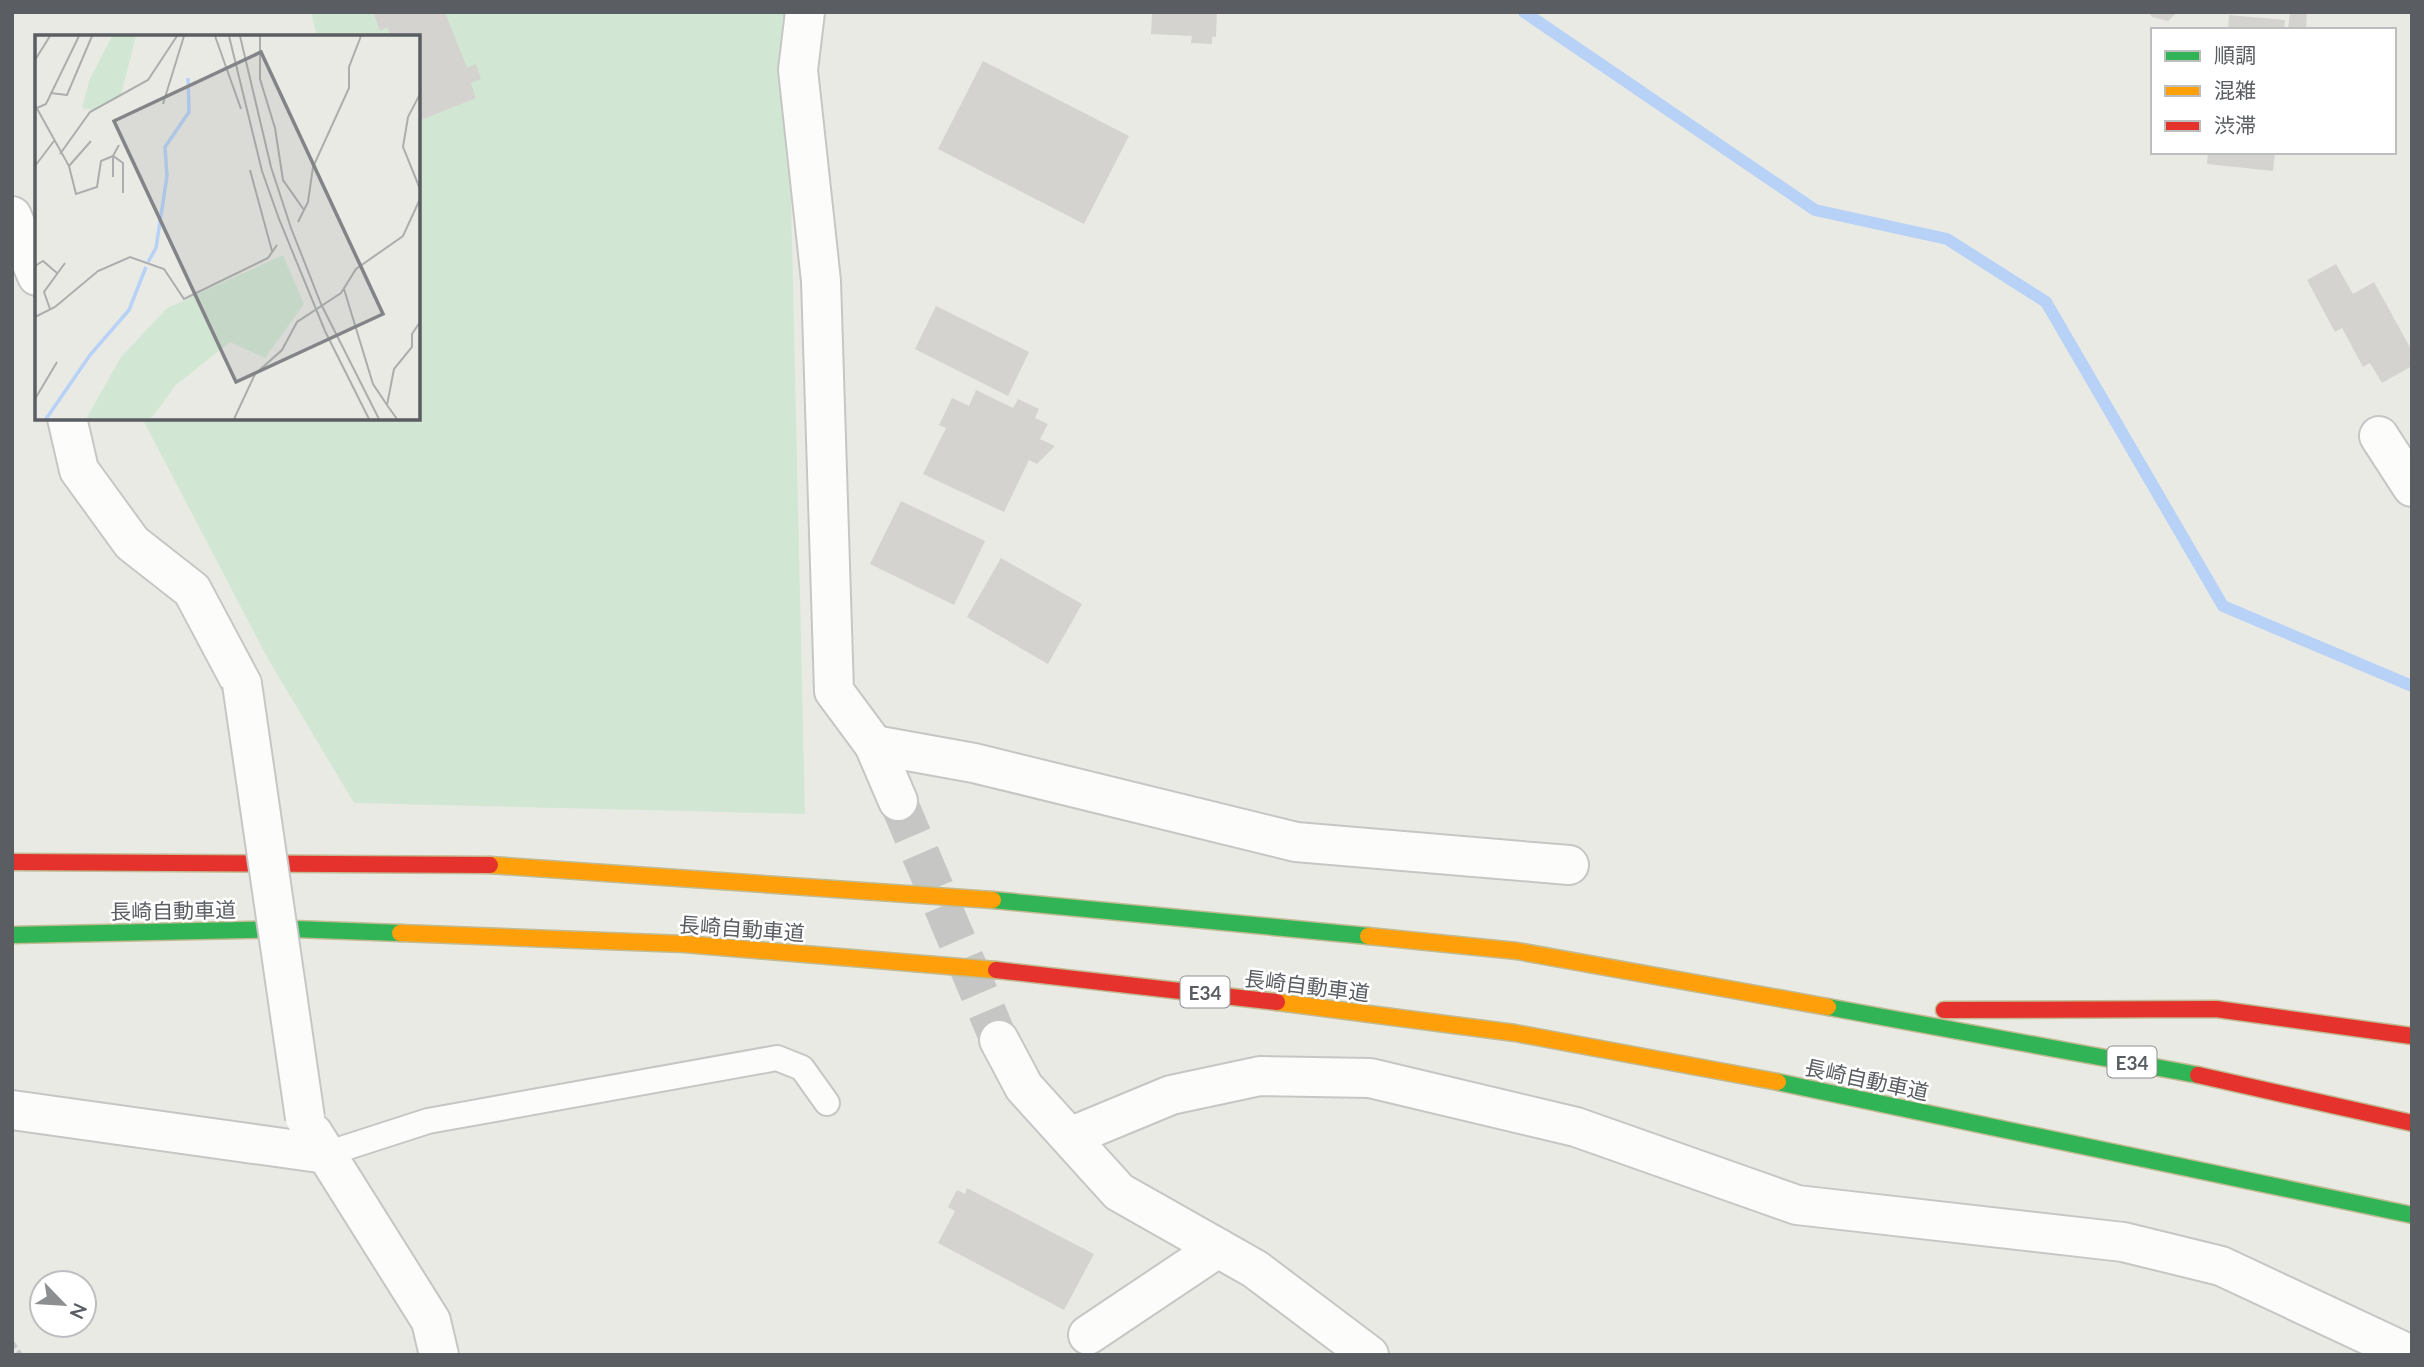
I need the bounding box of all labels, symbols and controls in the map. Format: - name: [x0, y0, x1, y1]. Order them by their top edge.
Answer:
- legend: [2151, 28, 2396, 154]
- inset map: [35, 35, 420, 420]
- text: 順調: [2214, 42, 2256, 67]
- text: 混雑: [2214, 77, 2256, 102]
- text: 渋滞: [2214, 112, 2256, 137]
- street label: 長崎自動車道: [110, 896, 236, 924]
- street label: 長崎自動車道: [678, 911, 806, 945]
- street label: 長崎自動車道: [1243, 965, 1371, 1005]
- road number: E34: [1180, 976, 1230, 1008]
- road number: E34: [2108, 1046, 2156, 1078]
- street label: 長崎自動車道: [1803, 1054, 1931, 1104]
- north arrow: [28, 1269, 98, 1339]
- text: N: [65, 1300, 92, 1323]

